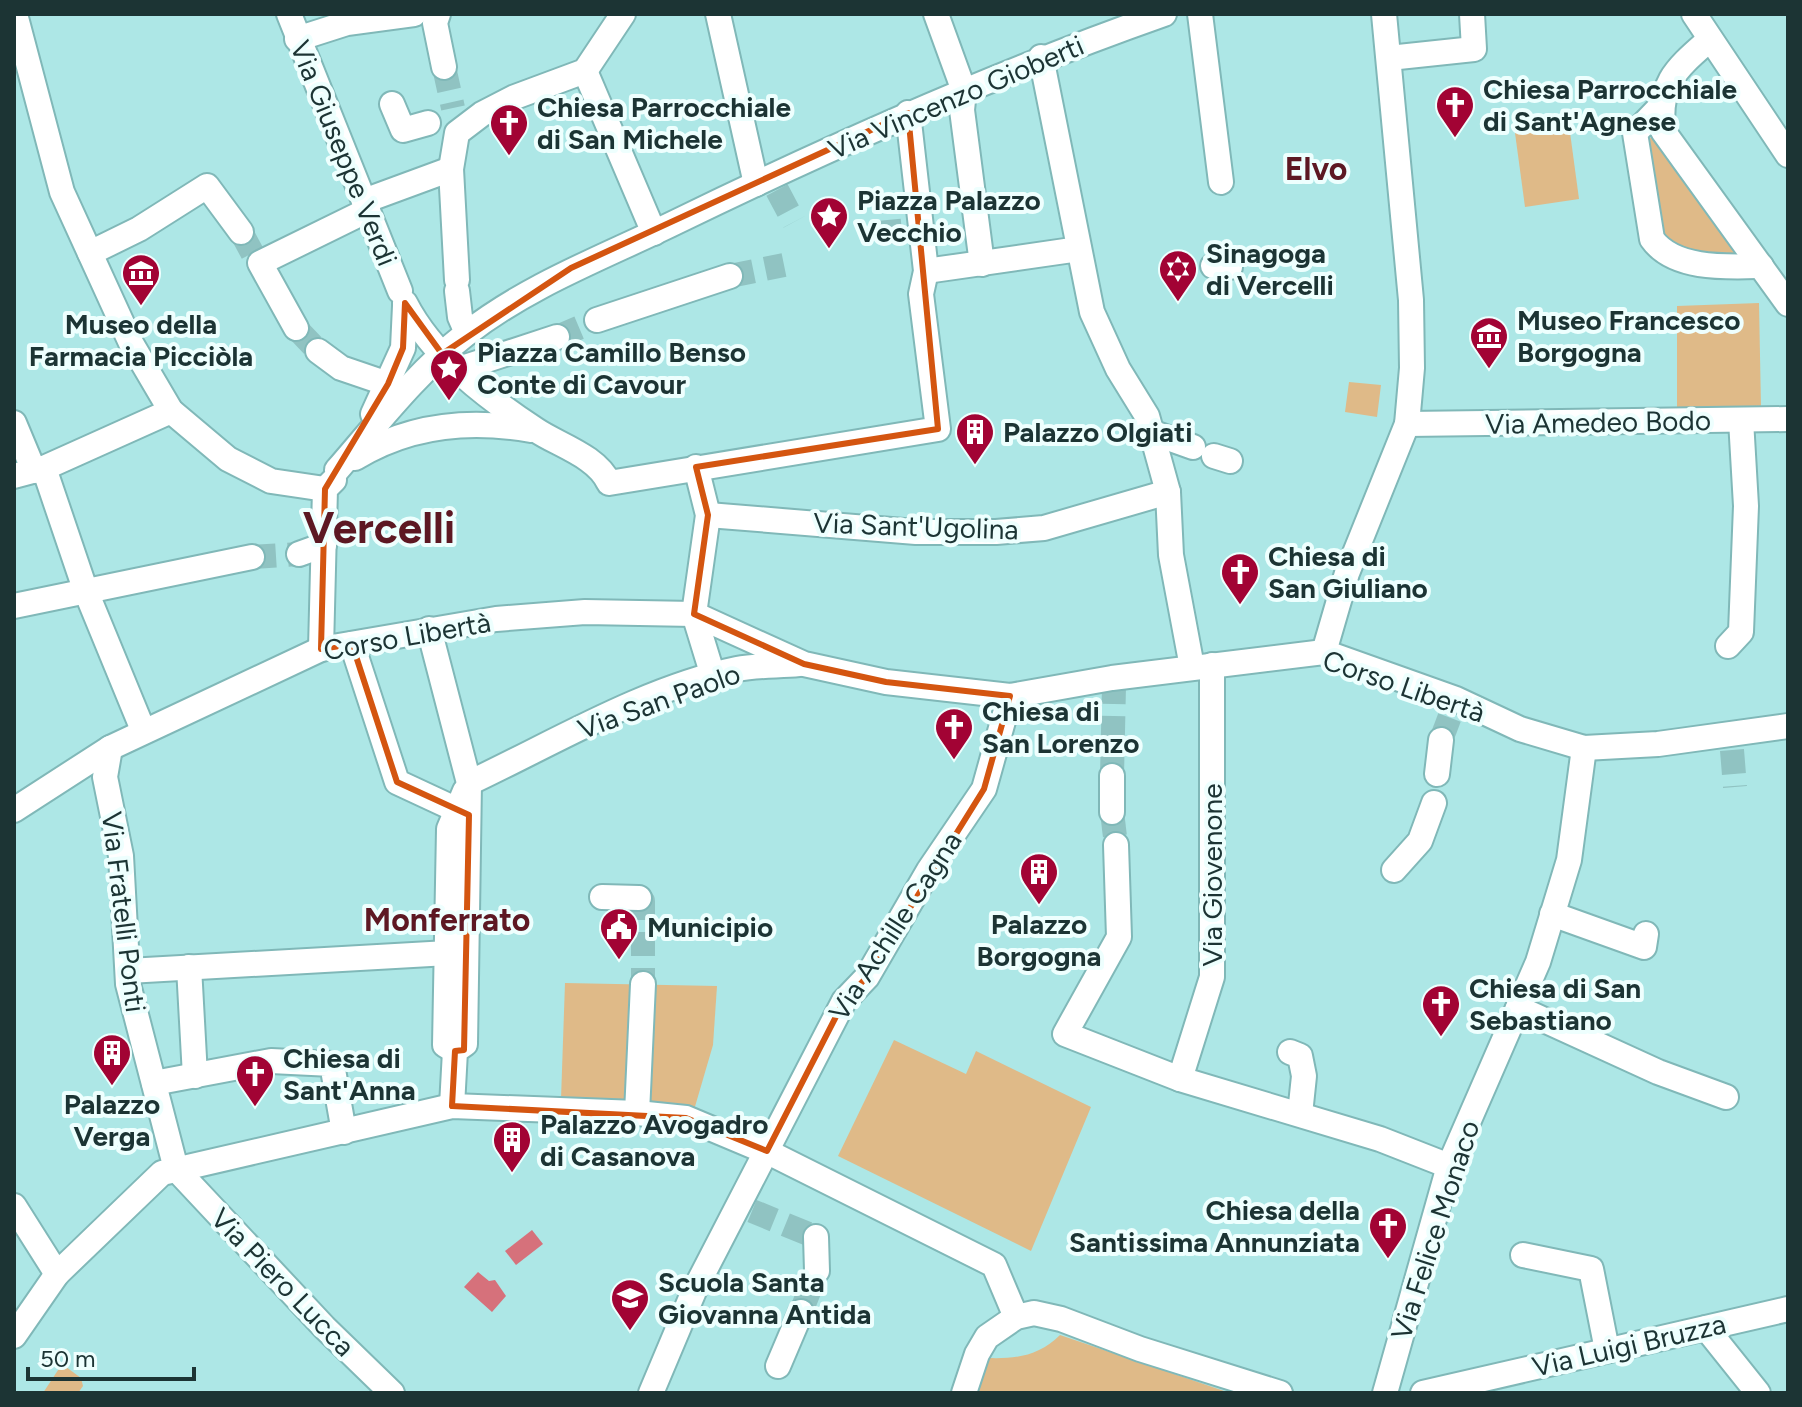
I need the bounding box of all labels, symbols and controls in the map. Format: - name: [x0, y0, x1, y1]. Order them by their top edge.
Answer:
- street label: Via Vincenzo Gioberti: [823, 28, 1089, 166]
- street label: Via Giuseppe Verdi: [283, 35, 405, 271]
- place label: Chiesa Parrocchiale di Sant'Agnese: [1483, 72, 1737, 138]
- church icon: Chiesa Parrocchiale di Sant'Agnese: [1434, 84, 1476, 139]
- place label: Chiesa Parrocchiale di San Michele: [537, 90, 791, 156]
- church icon: Chiesa Parrocchiale di San Michele: [488, 102, 530, 157]
- district label: Elvo: [1285, 150, 1347, 188]
- place label: Piazza Palazzo Vecchio: [857, 183, 1041, 249]
- place icon: Piazza Palazzo Vecchio: [808, 195, 850, 250]
- place label: Sinagoga di Vercelli: [1206, 236, 1334, 302]
- synagogue icon: Sinagoga di Vercelli: [1157, 248, 1199, 303]
- museum icon: Museo della Farmacia Picciòla: [120, 252, 162, 307]
- place label: Museo Francesco Borgogna: [1517, 303, 1740, 369]
- place label: Museo della Farmacia Picciòla: [29, 307, 253, 373]
- museum icon: Museo Francesco Borgogna: [1468, 315, 1510, 370]
- place label: Piazza Camillo Benso Conte di Cavour: [477, 335, 746, 401]
- place icon: Piazza Camillo Benso Conte di Cavour: [428, 347, 470, 402]
- street label: Via Amedeo Bodo: [1485, 403, 1711, 441]
- building icon: Palazzo Olgiati: [954, 411, 996, 466]
- place label: Palazzo Olgiati: [1003, 415, 1193, 449]
- district label: Vercelli: [303, 501, 455, 554]
- street label: Via Sant'Ugolina: [813, 505, 1019, 547]
- place label: Chiesa di San Giuliano: [1268, 539, 1428, 605]
- church icon: Chiesa di San Giuliano: [1219, 551, 1261, 606]
- street label: Corso Libertà: [321, 605, 493, 667]
- street label: Corso Libertà: [1319, 642, 1489, 730]
- street label: Via San Paolo: [573, 656, 745, 746]
- place label: Chiesa di San Lorenzo: [982, 694, 1139, 760]
- church icon: Chiesa di San Lorenzo: [933, 706, 975, 761]
- street label: Via Giovenone: [1195, 783, 1229, 967]
- street label: Via Fratelli Ponti: [95, 810, 153, 1014]
- street label: Via Achille Cagna: [821, 825, 969, 1027]
- building icon: Palazzo Borgogna: [1018, 851, 1060, 906]
- district label: Monferrato: [364, 901, 530, 939]
- public building icon: Municipio: [598, 906, 640, 961]
- place label: Palazzo Borgogna: [977, 907, 1101, 973]
- place label: Municipio: [647, 910, 773, 944]
- place label: Chiesa di San Sebastiano: [1469, 971, 1641, 1037]
- church icon: Chiesa di San Sebastiano: [1420, 983, 1462, 1038]
- building icon: Palazzo Verga: [91, 1032, 133, 1087]
- place label: Chiesa di Sant'Anna: [283, 1041, 416, 1107]
- church icon: Chiesa di Sant'Anna: [234, 1053, 276, 1108]
- place label: Palazzo Verga: [64, 1087, 160, 1153]
- place label: Palazzo Avogadro di Casanova: [540, 1107, 768, 1173]
- street label: Via Felice Monaco: [1384, 1116, 1486, 1344]
- building icon: Palazzo Avogadro di Casanova: [491, 1119, 533, 1174]
- place label: Chiesa della Santissima Annunziata: [1069, 1193, 1360, 1259]
- street label: Via Piero Lucca: [204, 1201, 362, 1363]
- church icon: Chiesa della Santissima Annunziata: [1367, 1205, 1409, 1260]
- place label: Scuola Santa Giovanna Antida: [658, 1265, 871, 1331]
- school or university icon: Scuola Santa Giovanna Antida: [609, 1277, 651, 1332]
- street label: Via Luigi Bruzza: [1529, 1306, 1729, 1384]
- scale bar: [28, 1331, 194, 1381]
- text: 50 m: [40, 1344, 96, 1373]

